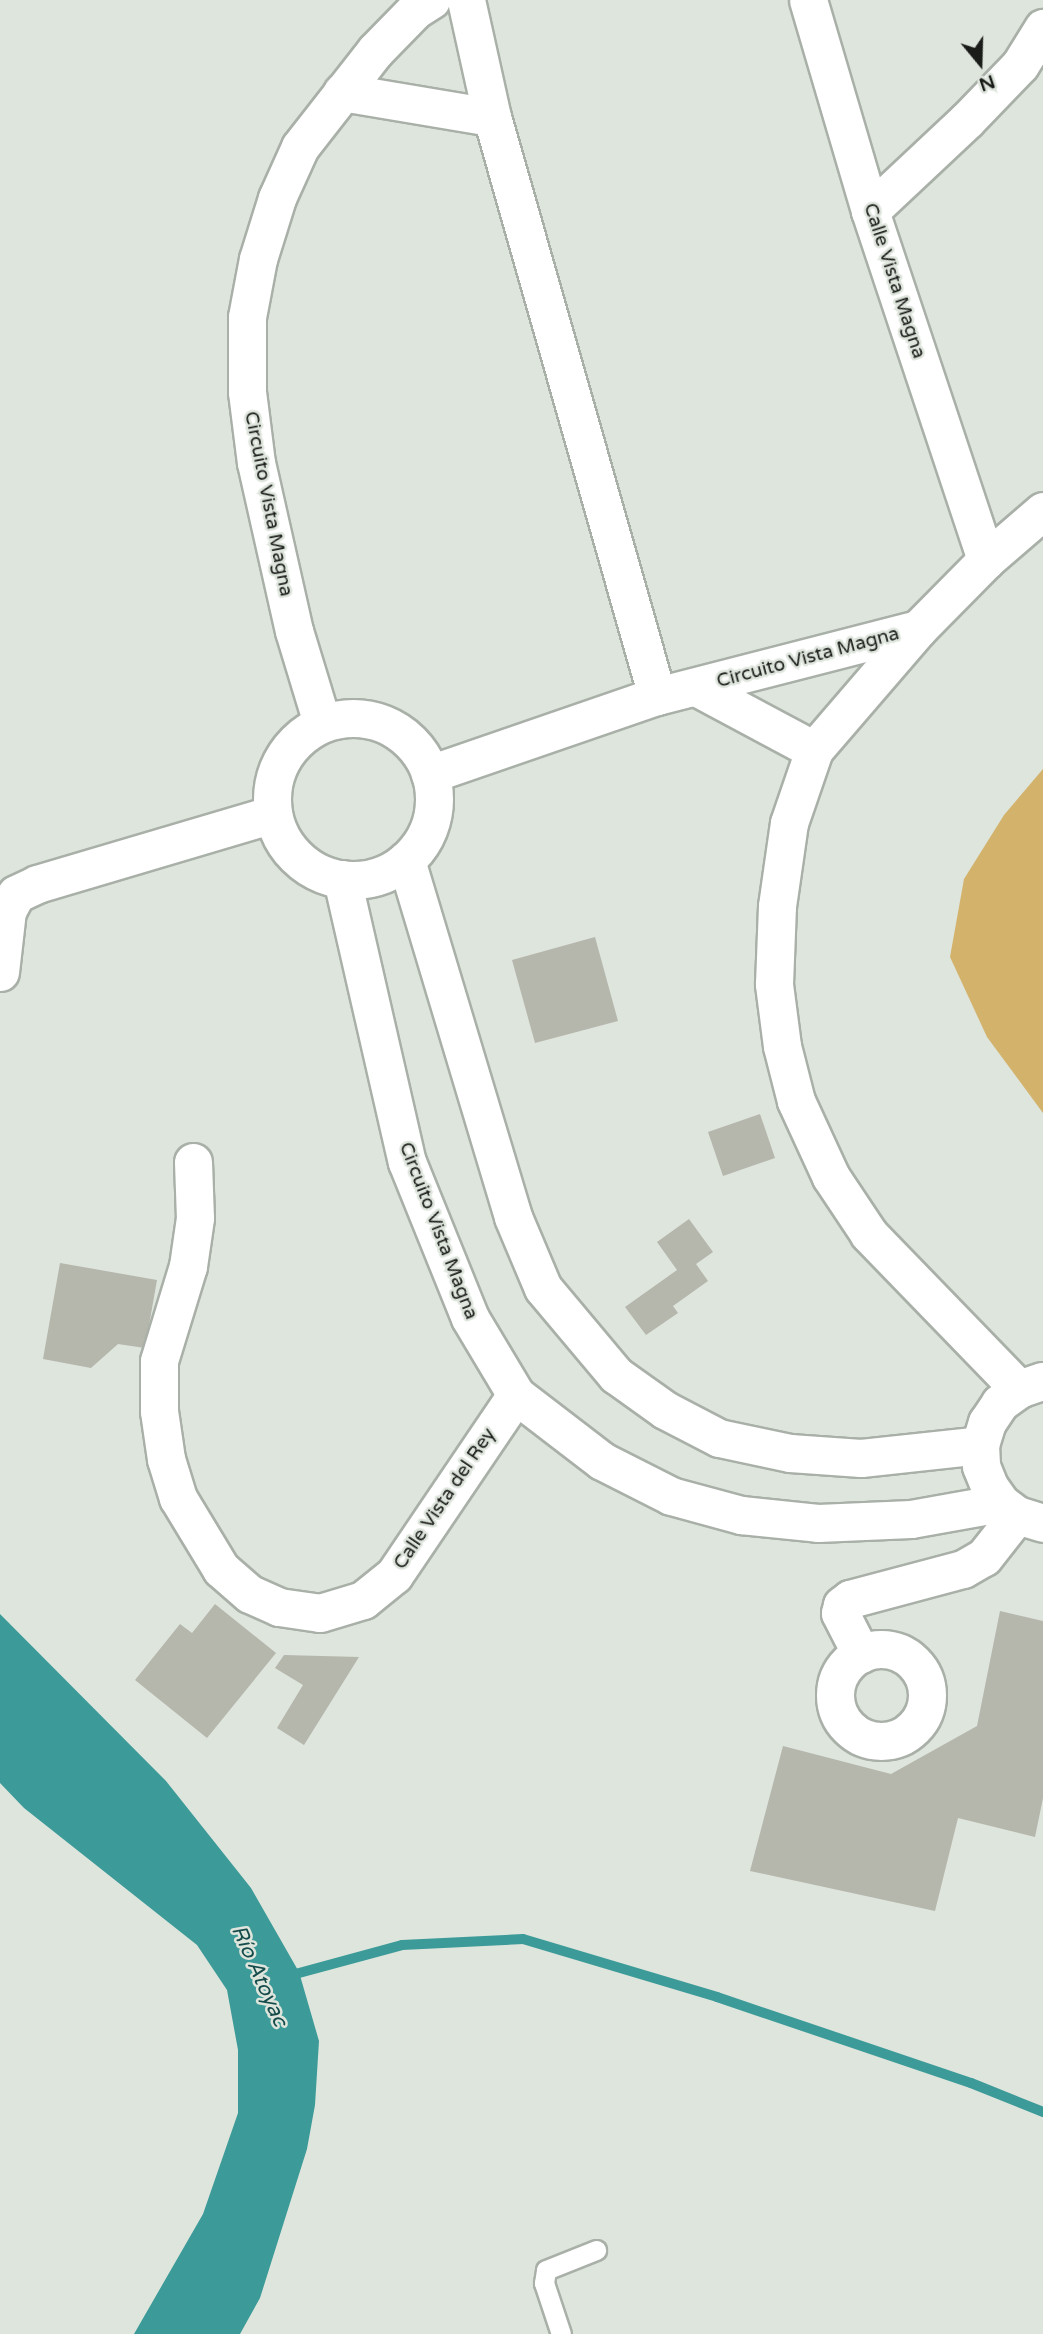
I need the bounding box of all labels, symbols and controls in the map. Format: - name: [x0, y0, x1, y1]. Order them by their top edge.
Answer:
- north arrow: [945, 28, 1015, 98]
- text: N: [976, 70, 998, 96]
- street label: Calle Vista Magna: [858, 200, 930, 362]
- street label: Circuito Vista Magna: [239, 410, 297, 598]
- street label: Circuito Vista Magna: [714, 623, 902, 693]
- street label: Circuito Vista Magna: [394, 1139, 482, 1323]
- street label: Calle Vista del Rey: [389, 1424, 501, 1574]
- water label: Río Atoyac: [225, 1921, 293, 2031]

